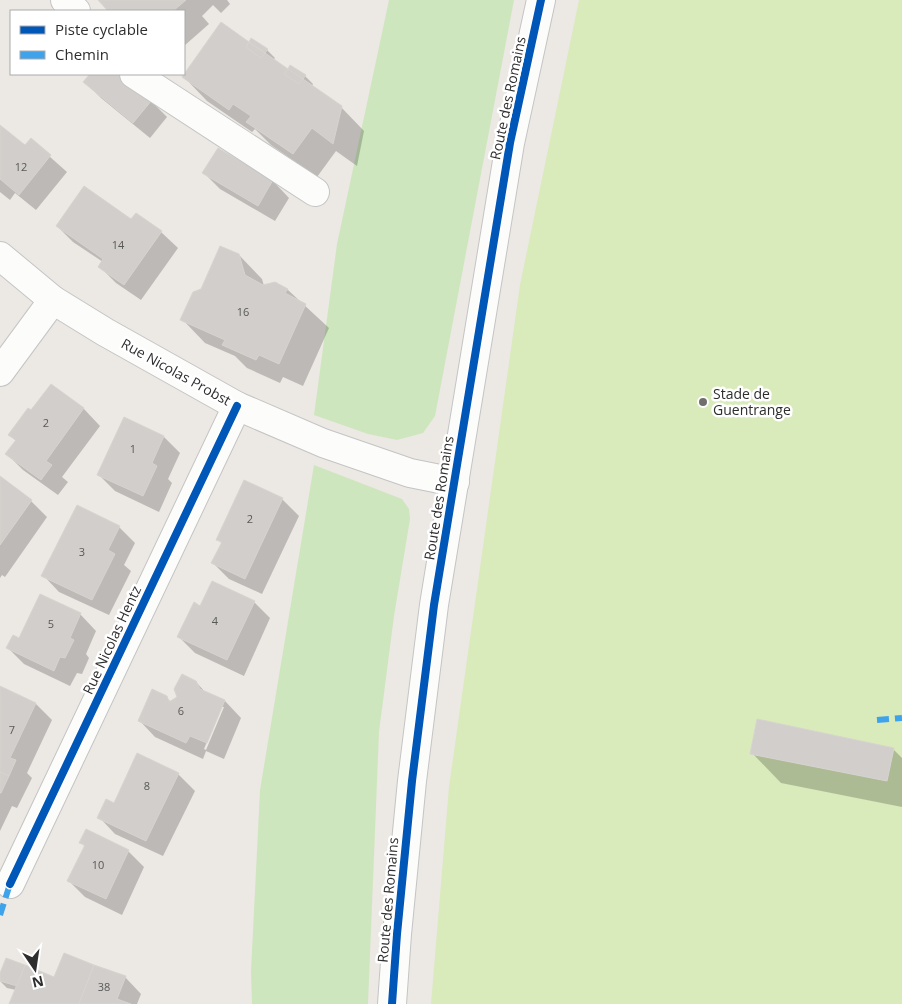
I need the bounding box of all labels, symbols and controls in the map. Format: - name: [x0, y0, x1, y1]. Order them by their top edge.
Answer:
- legend: [10, 10, 185, 75]
- text: Piste cyclable: [55, 19, 148, 39]
- street label: Route des Romains: [485, 34, 530, 161]
- text: Chemin: [55, 44, 109, 64]
- house number: 12: [15, 159, 27, 174]
- house number: 14: [112, 237, 125, 252]
- house number: 16: [237, 304, 249, 319]
- street label: Rue Nicolas Probst: [118, 334, 234, 410]
- place label: Stade de Guentrange: [713, 384, 791, 419]
- marker: Stade de Guentrange: [697, 396, 709, 408]
- house number: 2: [43, 415, 49, 430]
- street label: Route des Romains: [419, 434, 458, 561]
- house number: 1: [130, 441, 136, 456]
- house number: 2: [247, 511, 253, 526]
- house number: 3: [79, 544, 85, 559]
- street label: Rue Nicolas Hentz: [78, 582, 145, 697]
- house number: 4: [212, 613, 219, 628]
- house number: 5: [48, 616, 54, 631]
- house number: 6: [178, 703, 184, 718]
- house number: 7: [9, 722, 15, 737]
- house number: 8: [144, 778, 150, 793]
- street label: Route des Romains: [373, 836, 402, 963]
- house number: 10: [92, 857, 104, 872]
- north arrow: [10, 944, 60, 994]
- text: N: [30, 972, 46, 993]
- house number: 38: [98, 979, 110, 994]

